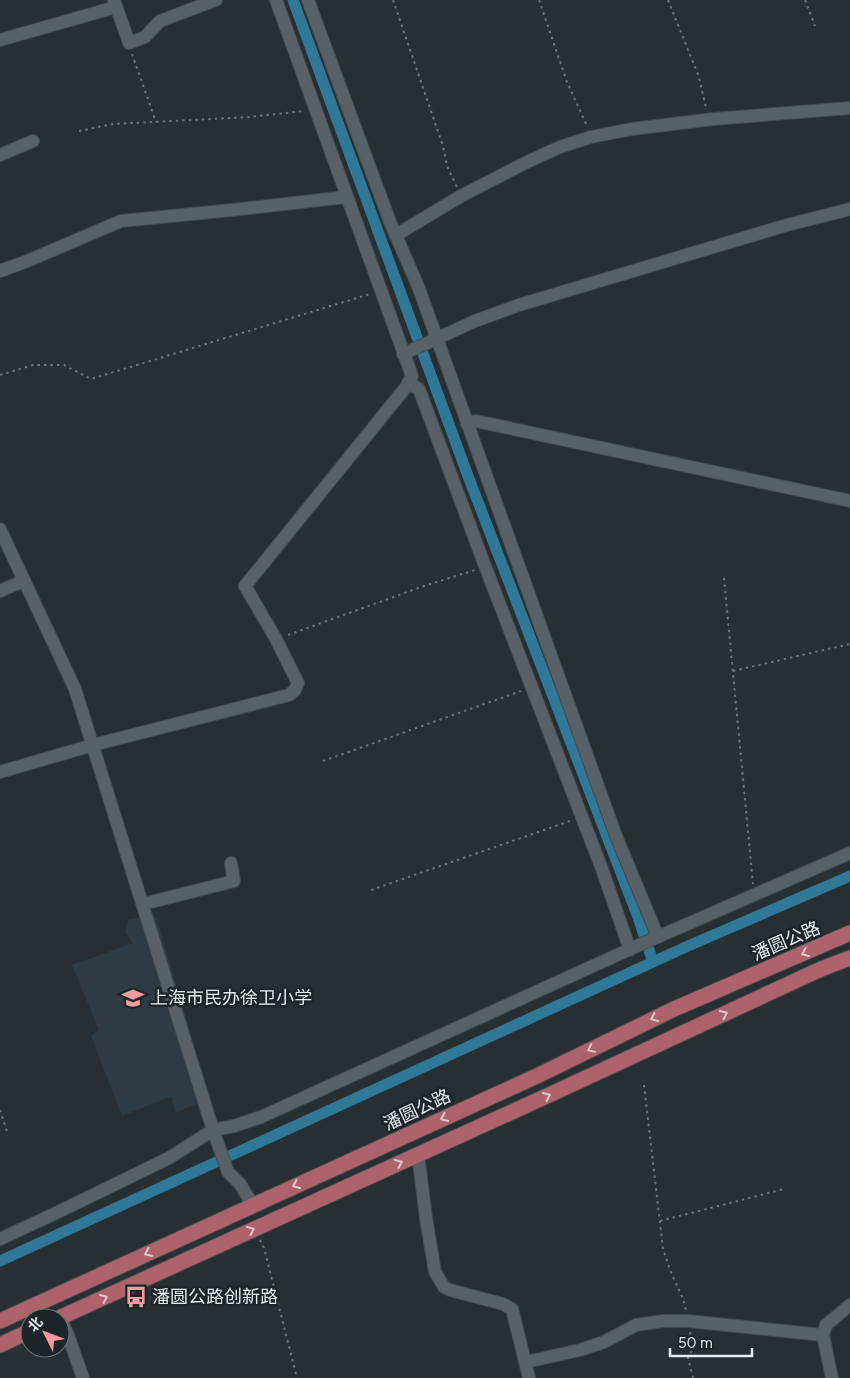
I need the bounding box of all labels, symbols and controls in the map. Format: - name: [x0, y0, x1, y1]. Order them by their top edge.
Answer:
- street label: 潘圆公路: [749, 917, 823, 965]
- one-way arrow: [801, 946, 810, 957]
- school or university icon: 上海市民办徐卫小学: [120, 985, 146, 1011]
- place label: 上海市民办徐卫小学: [150, 987, 312, 1009]
- one-way arrow: [719, 1009, 728, 1020]
- one-way arrow: [650, 1012, 659, 1023]
- one-way arrow: [587, 1043, 596, 1053]
- street label: 潘圆公路: [380, 1085, 454, 1135]
- one-way arrow: [542, 1092, 551, 1102]
- one-way arrow: [440, 1111, 449, 1122]
- one-way arrow: [394, 1158, 403, 1169]
- one-way arrow: [292, 1179, 301, 1190]
- one-way arrow: [246, 1225, 255, 1236]
- one-way arrow: [144, 1247, 153, 1257]
- bus stop icon: 潘圆公路创新路: [123, 1284, 149, 1310]
- place label: 潘圆公路创新路: [152, 1286, 278, 1308]
- one-way arrow: [98, 1294, 107, 1304]
- north arrow: [20, 1308, 70, 1358]
- text: 北: [25, 1314, 47, 1336]
- scale bar: [670, 1326, 752, 1358]
- text: 50 m: [678, 1334, 713, 1352]

